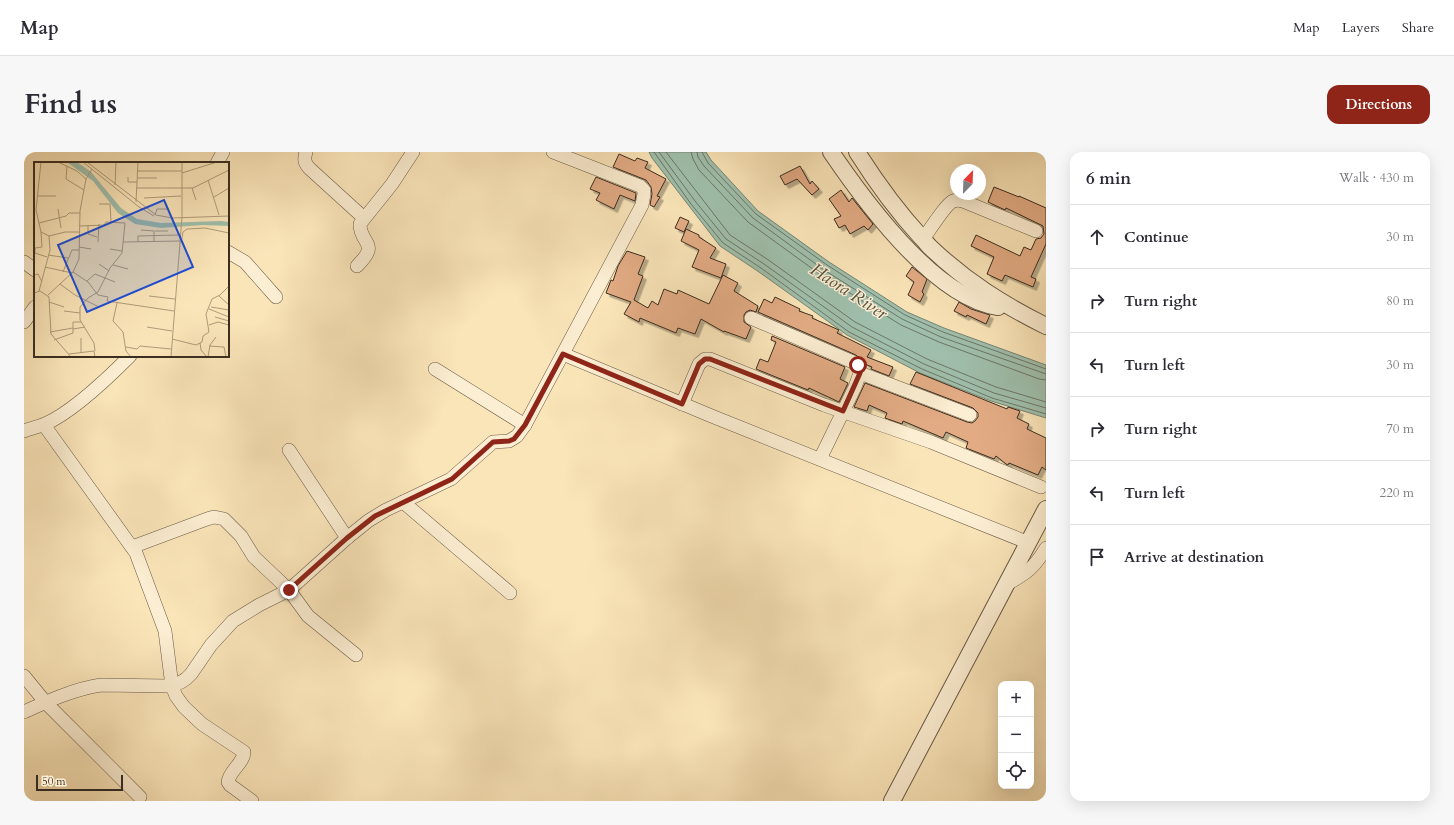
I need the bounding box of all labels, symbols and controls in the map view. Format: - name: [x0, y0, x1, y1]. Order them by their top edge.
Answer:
- text: Map: [20, 15, 59, 41]
- text: Map: [1293, 18, 1320, 37]
- text: Layers: [1342, 18, 1380, 37]
- text: Share: [1402, 18, 1434, 37]
- text: Find us: [24, 85, 117, 123]
- button: Directions: [1327, 85, 1430, 124]
- inset map: [34, 162, 229, 357]
- north arrow: [950, 164, 986, 200]
- text: 6 min: [1086, 167, 1131, 190]
- text: Walk · 430 m: [1339, 169, 1414, 187]
- icon: ahead: [1086, 226, 1108, 248]
- text: Continue: [1124, 227, 1189, 247]
- text: 30 m: [1386, 228, 1414, 246]
- water label: Haora River: [805, 257, 893, 326]
- icon: right: [1086, 290, 1108, 312]
- text: Turn right: [1124, 291, 1197, 311]
- text: 80 m: [1386, 292, 1414, 310]
- icon: left: [1086, 354, 1108, 376]
- text: Turn left: [1124, 355, 1185, 375]
- route start: [849, 356, 867, 374]
- text: 30 m: [1386, 356, 1414, 374]
- icon: right: [1086, 418, 1108, 440]
- text: Turn right: [1124, 419, 1197, 439]
- text: 70 m: [1386, 420, 1414, 438]
- icon: left: [1086, 482, 1108, 504]
- text: Turn left: [1124, 483, 1185, 503]
- text: 220 m: [1380, 484, 1414, 502]
- icon: arrive: [1086, 546, 1108, 568]
- text: Arrive at destination: [1124, 547, 1264, 567]
- route end: [280, 581, 298, 599]
- map controls: [998, 681, 1034, 789]
- button: +: [998, 681, 1034, 717]
- button: −: [998, 717, 1034, 753]
- button: locate: [998, 753, 1034, 789]
- scale bar: [36, 773, 123, 792]
- text: 50 m: [42, 774, 66, 789]

